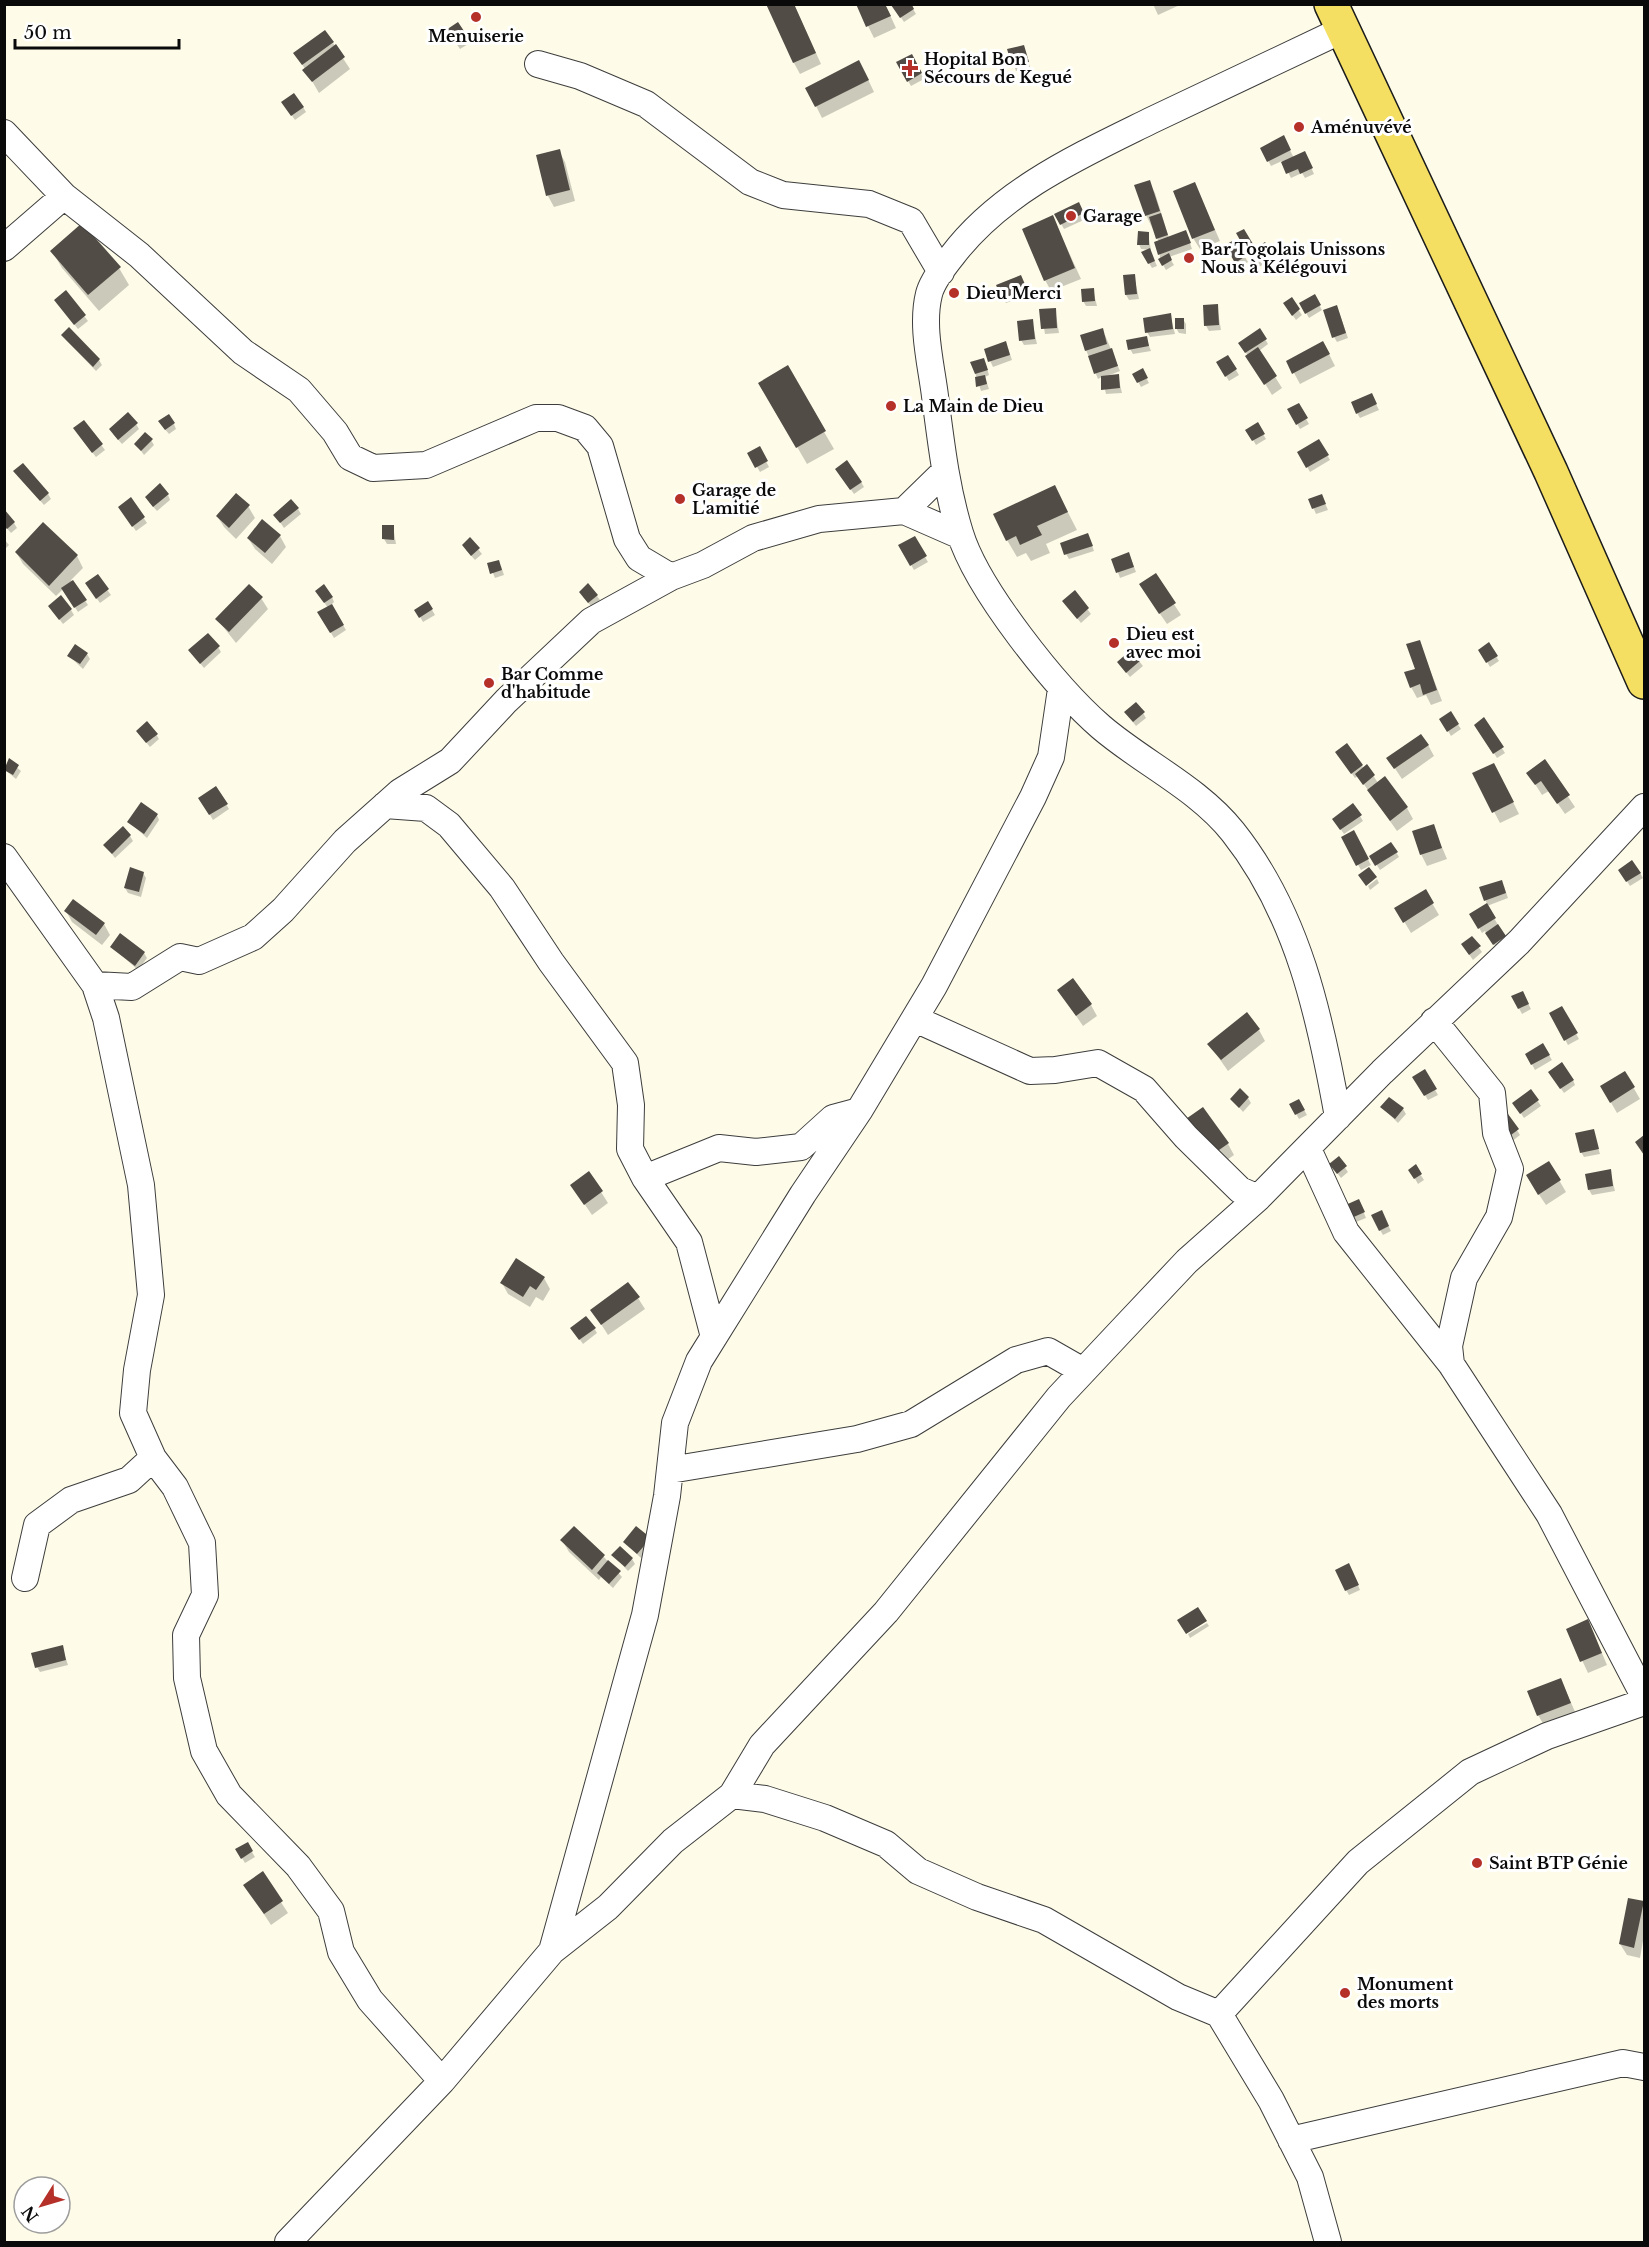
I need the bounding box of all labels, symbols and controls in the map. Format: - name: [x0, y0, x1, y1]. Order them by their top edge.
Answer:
- marker: Menuiserie: [469, 10, 483, 24]
- scale bar: [15, 12, 178, 50]
- text: 50 m: [24, 22, 72, 44]
- place label: Menuiserie: [428, 26, 524, 46]
- place label: Hopital Bon Sécours de Kegué: [924, 49, 1072, 87]
- marker: Hopital Bon Sécours de Kegué: [901, 59, 919, 77]
- place label: Aménuvévé: [1310, 117, 1412, 137]
- marker: Aménuvévé: [1292, 120, 1306, 134]
- place label: Garage: [1083, 206, 1142, 226]
- marker: Garage: [1064, 209, 1078, 223]
- place label: Bar Togolais Unissons Nous à Kélégouvi: [1201, 239, 1385, 277]
- marker: Bar Togolais Unissons Nous à Kélégouvi: [1182, 251, 1196, 265]
- place label: Dieu Merci: [966, 283, 1062, 303]
- marker: Dieu Merci: [947, 286, 961, 300]
- place label: La Main de Dieu: [903, 396, 1044, 416]
- marker: La Main de Dieu: [884, 399, 898, 413]
- place label: Garage de L'amitié: [692, 480, 776, 518]
- marker: Garage de L'amitié: [673, 492, 687, 506]
- place label: Dieu est avec moi: [1126, 624, 1201, 662]
- marker: Dieu est avec moi: [1107, 636, 1121, 650]
- place label: Bar Comme d'habitude: [501, 664, 603, 702]
- marker: Bar Comme d'habitude: [482, 676, 496, 690]
- place label: Saint BTP Génie: [1489, 1853, 1628, 1873]
- marker: Saint BTP Génie: [1470, 1856, 1484, 1870]
- place label: Monument des morts: [1357, 1974, 1454, 2012]
- marker: Monument des morts: [1338, 1986, 1352, 2000]
- north arrow: [12, 2175, 72, 2235]
- text: N: [18, 2202, 43, 2226]

